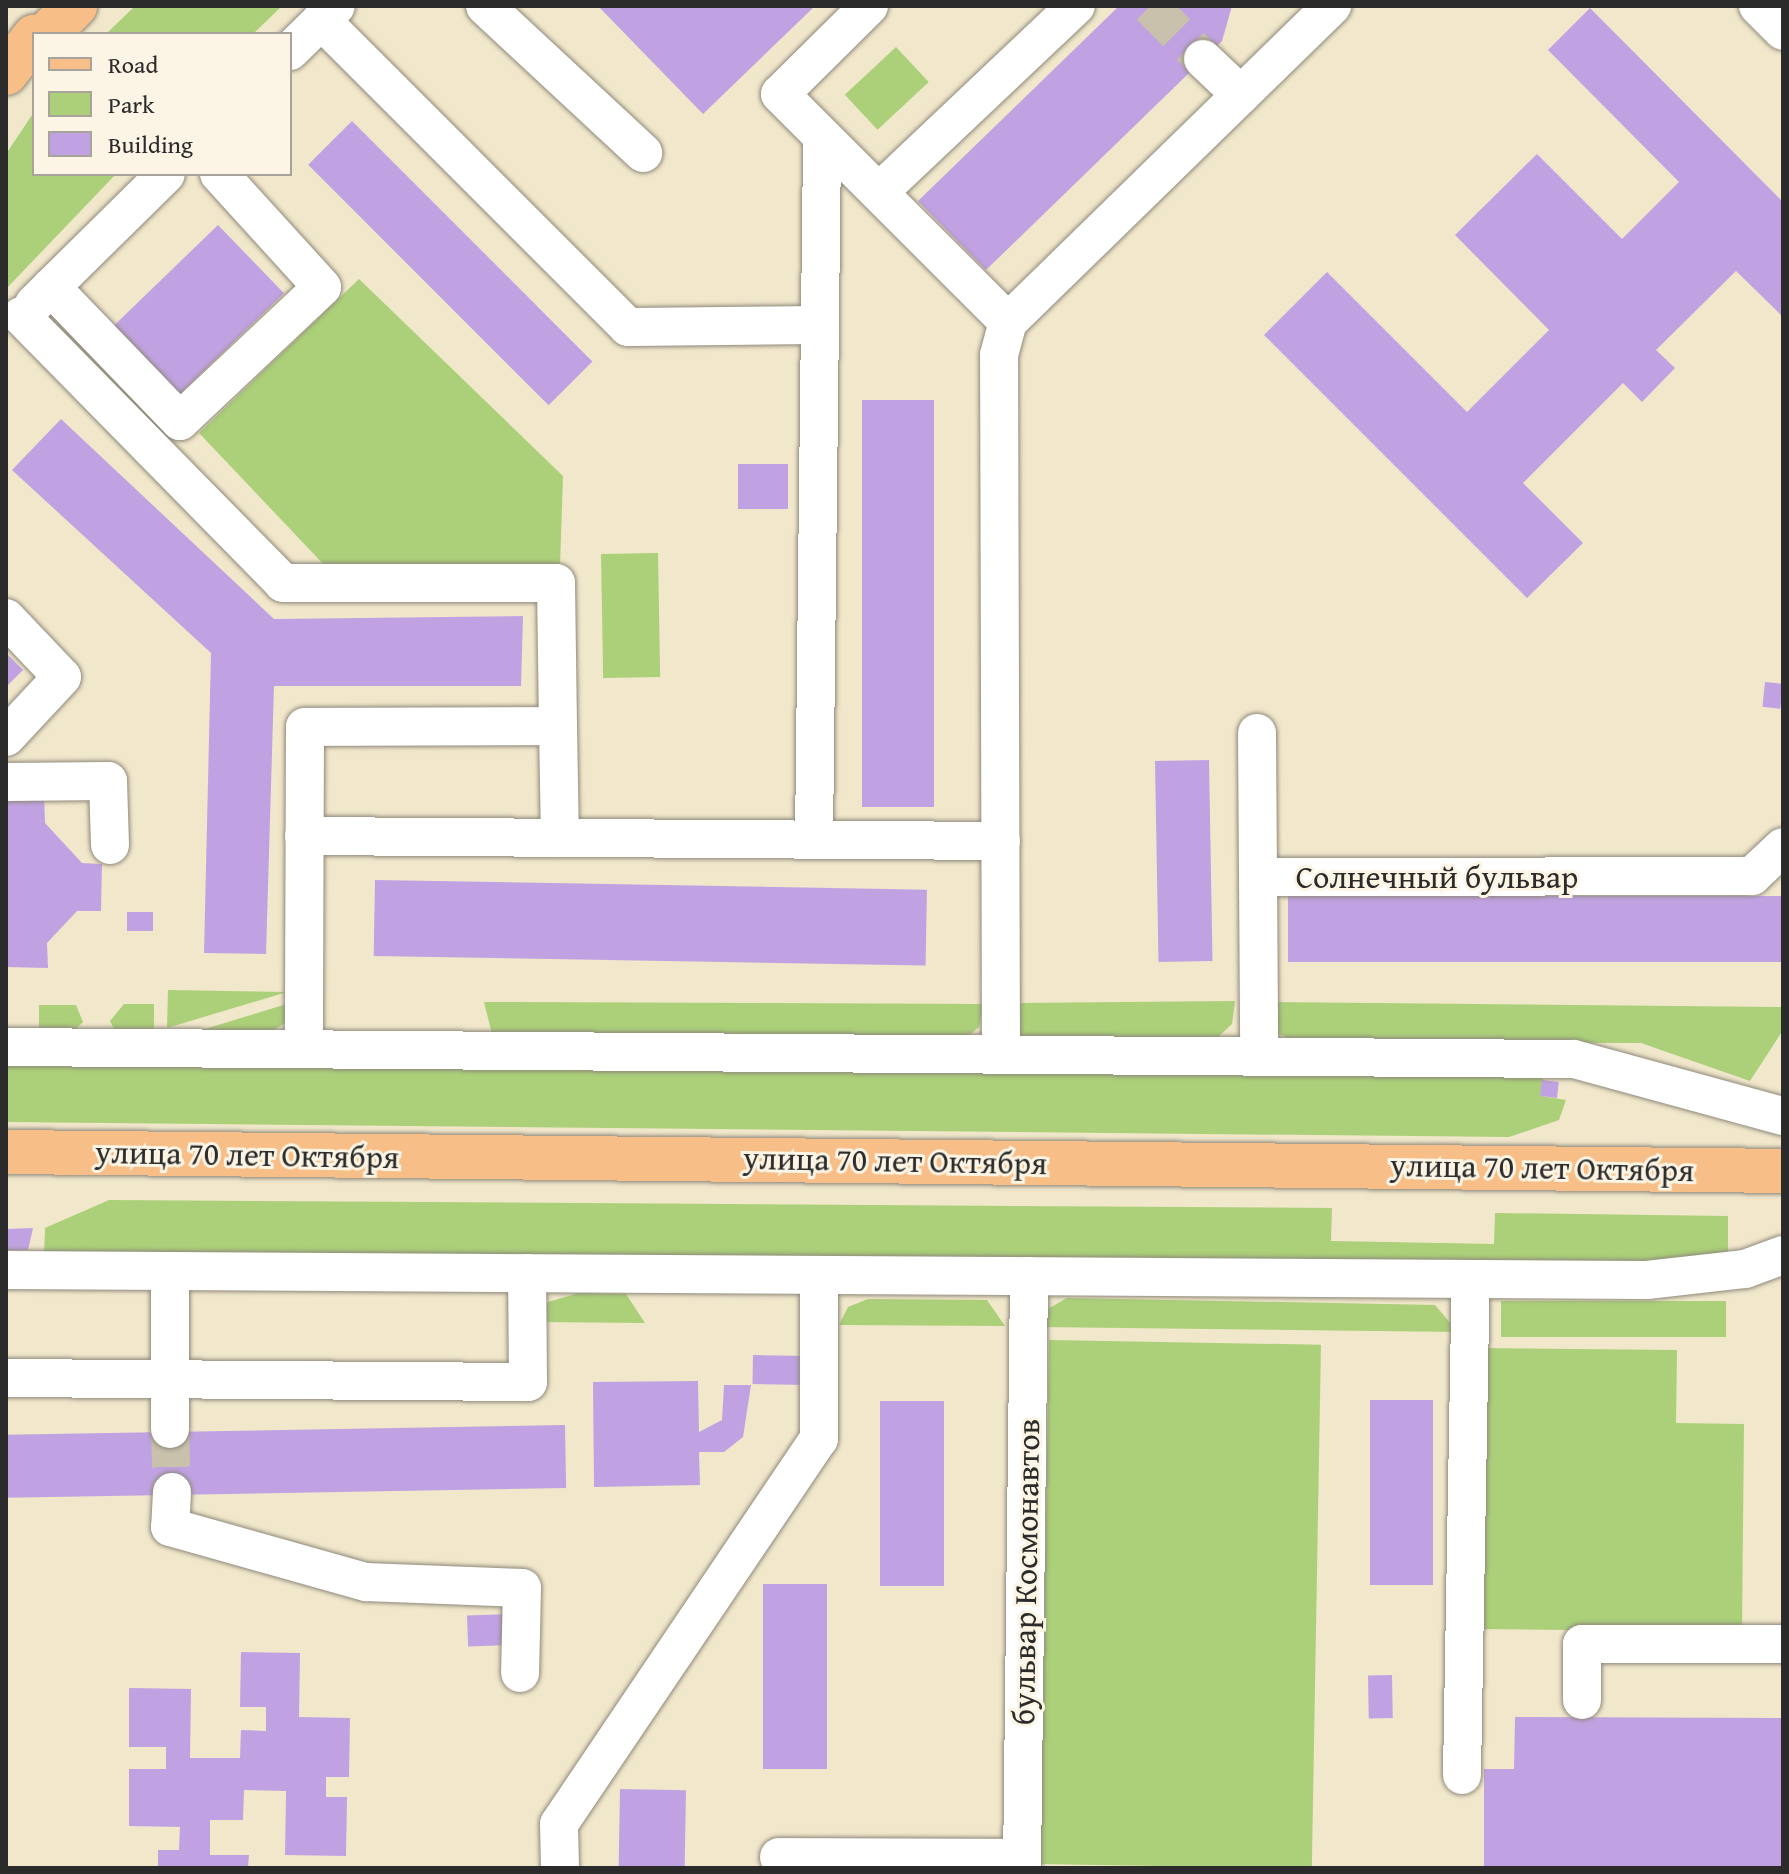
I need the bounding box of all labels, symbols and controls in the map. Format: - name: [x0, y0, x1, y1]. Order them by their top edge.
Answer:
- legend: [32, 32, 292, 176]
- text: Road: [108, 47, 158, 82]
- text: Park: [108, 87, 154, 122]
- text: Building: [108, 127, 193, 162]
- street label: Солнечный бульвар: [1296, 858, 1578, 896]
- street label: улица 70 лет Октября: [95, 1133, 399, 1177]
- street label: улица 70 лет Октября: [743, 1139, 1047, 1183]
- street label: улица 70 лет Октября: [1390, 1146, 1694, 1190]
- street label: бульвар Космонавтов: [1004, 1418, 1048, 1726]

